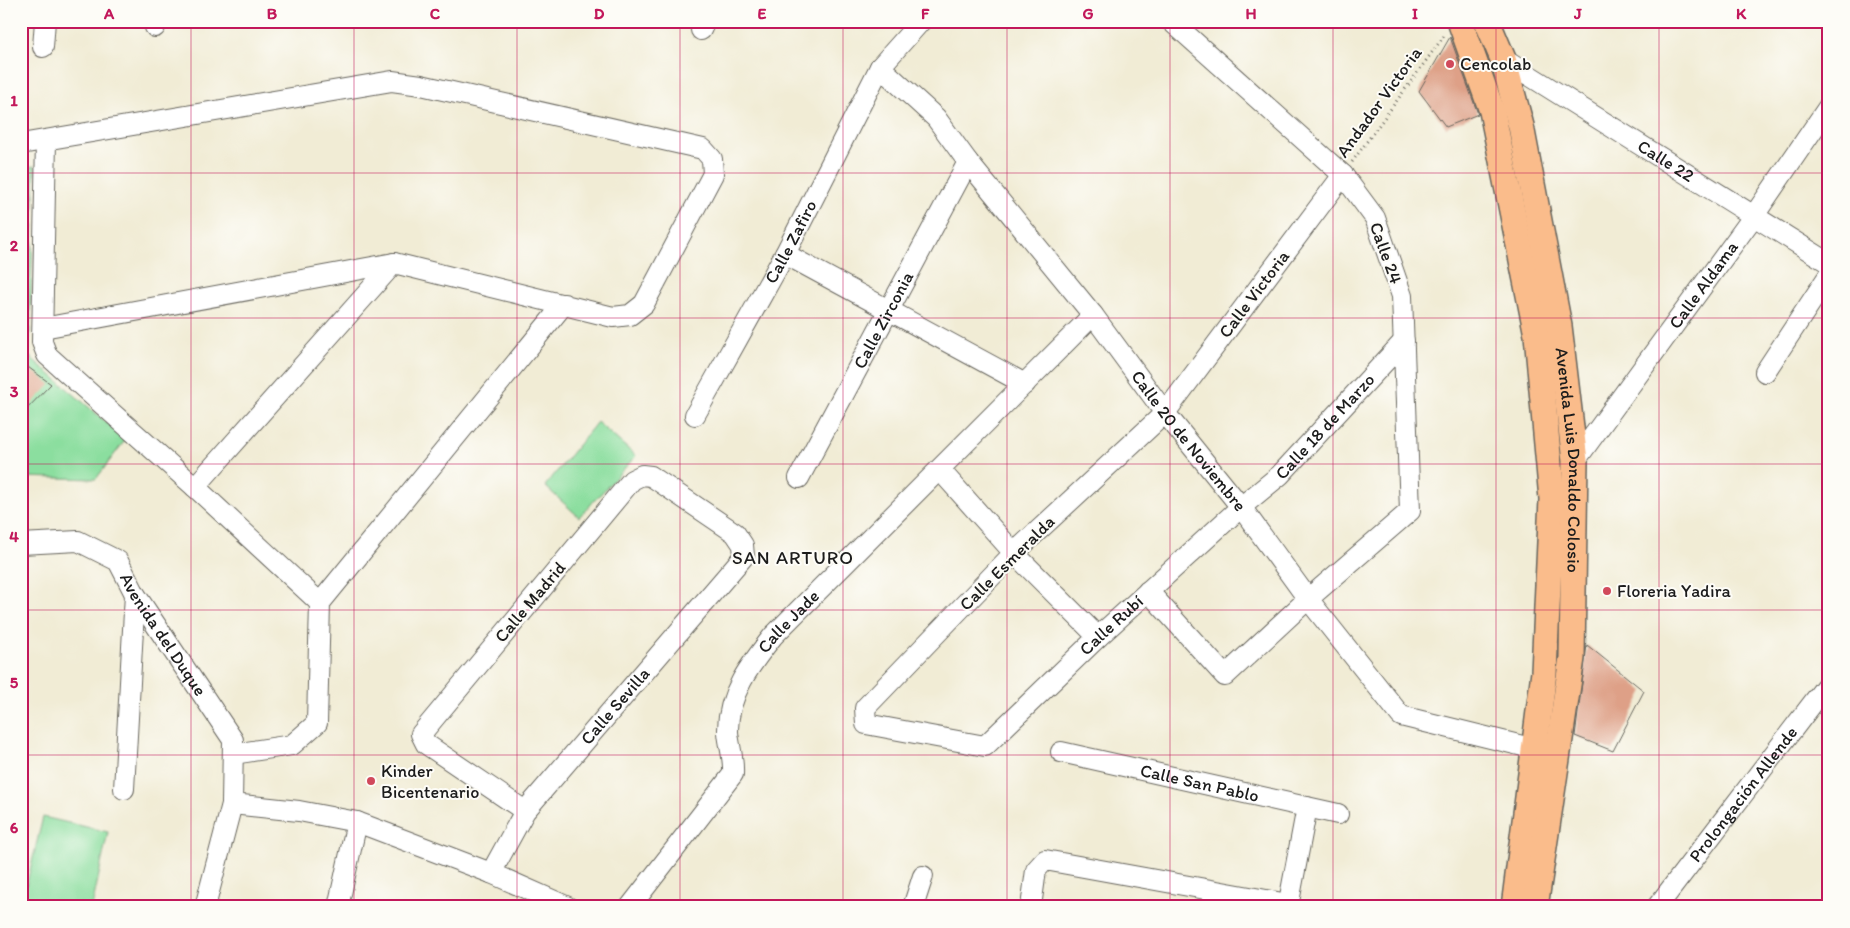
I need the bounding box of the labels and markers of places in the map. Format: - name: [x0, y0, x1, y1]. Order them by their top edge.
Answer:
- place label: Cencolab: [1460, 53, 1531, 75]
- marker: Cencolab: [1444, 58, 1456, 70]
- place label: Floreria Yadira: [1617, 580, 1731, 602]
- marker: Floreria Yadira: [1601, 585, 1613, 597]
- place label: Kinder Bicentenario: [381, 760, 479, 803]
- marker: Kinder Bicentenario: [365, 775, 377, 787]

